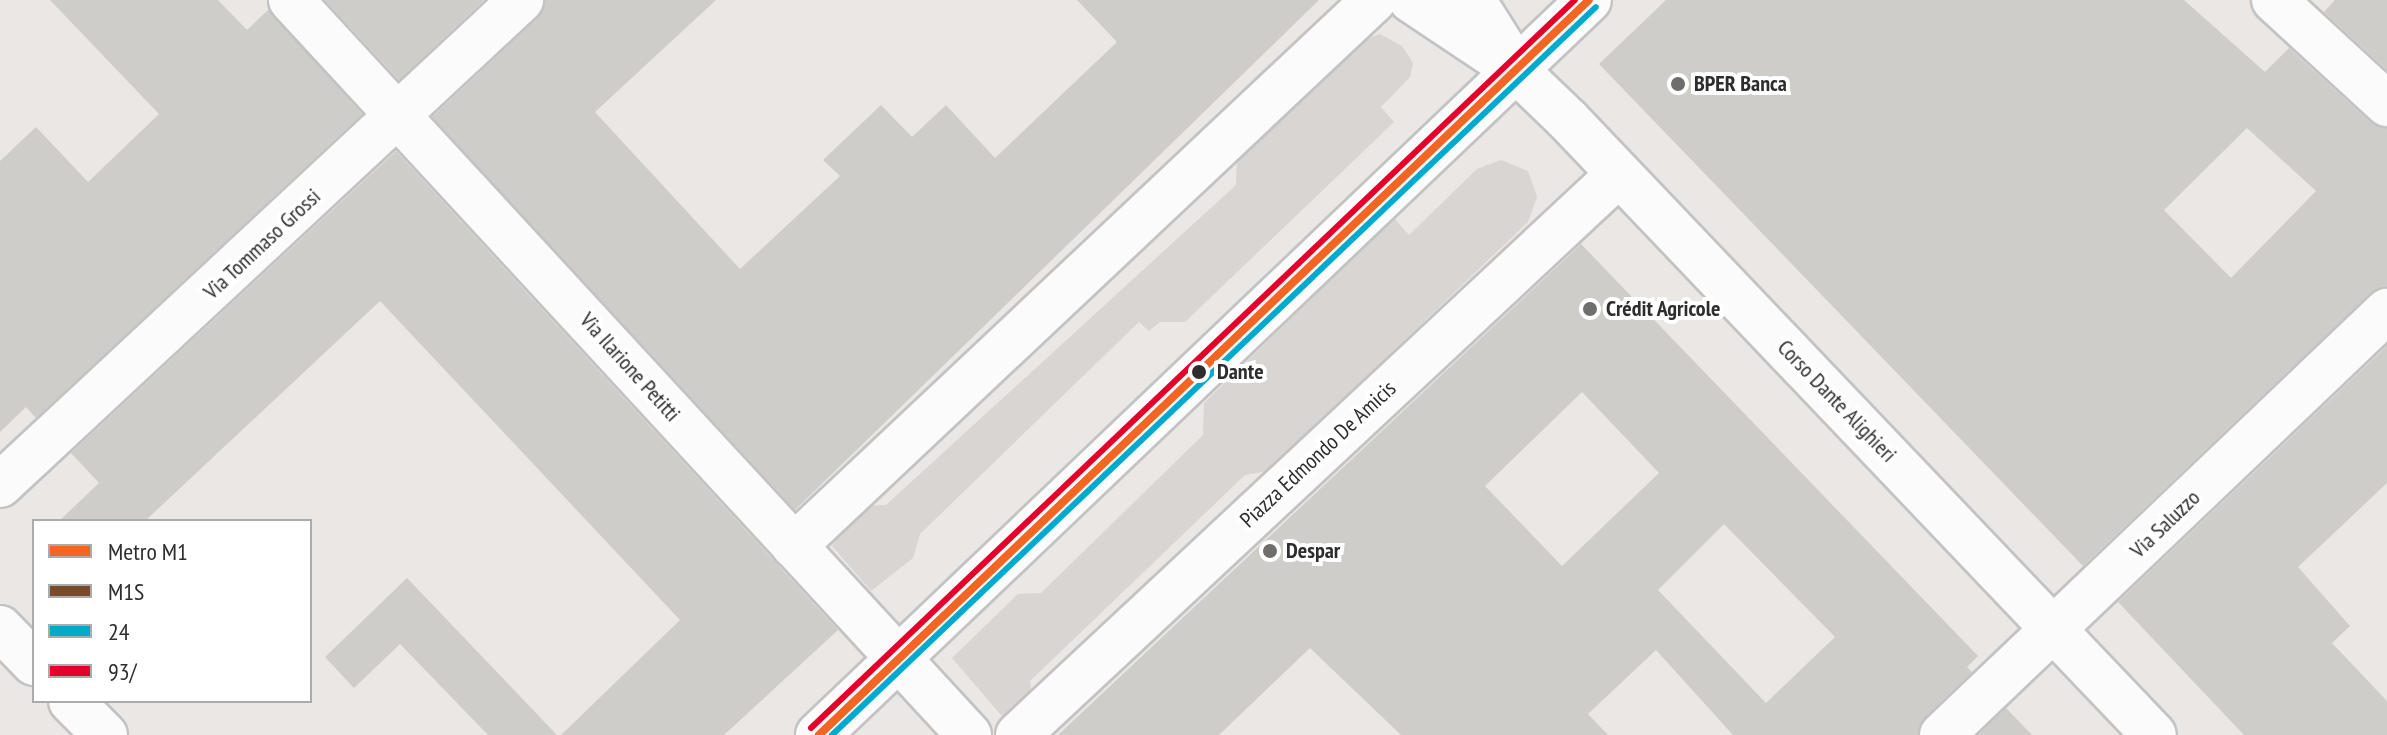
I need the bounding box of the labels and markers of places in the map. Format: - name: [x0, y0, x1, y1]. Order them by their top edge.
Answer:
- place label: BPER Banca: [1694, 71, 1787, 97]
- marker: BPER Banca: [1669, 75, 1687, 93]
- place label: Crédit Agricole: [1606, 296, 1721, 322]
- marker: Crédit Agricole: [1581, 300, 1599, 318]
- place label: Dante: [1217, 359, 1264, 385]
- marker: Dante: [1188, 361, 1210, 383]
- place label: Despar: [1286, 538, 1340, 564]
- marker: Despar: [1261, 542, 1279, 560]

